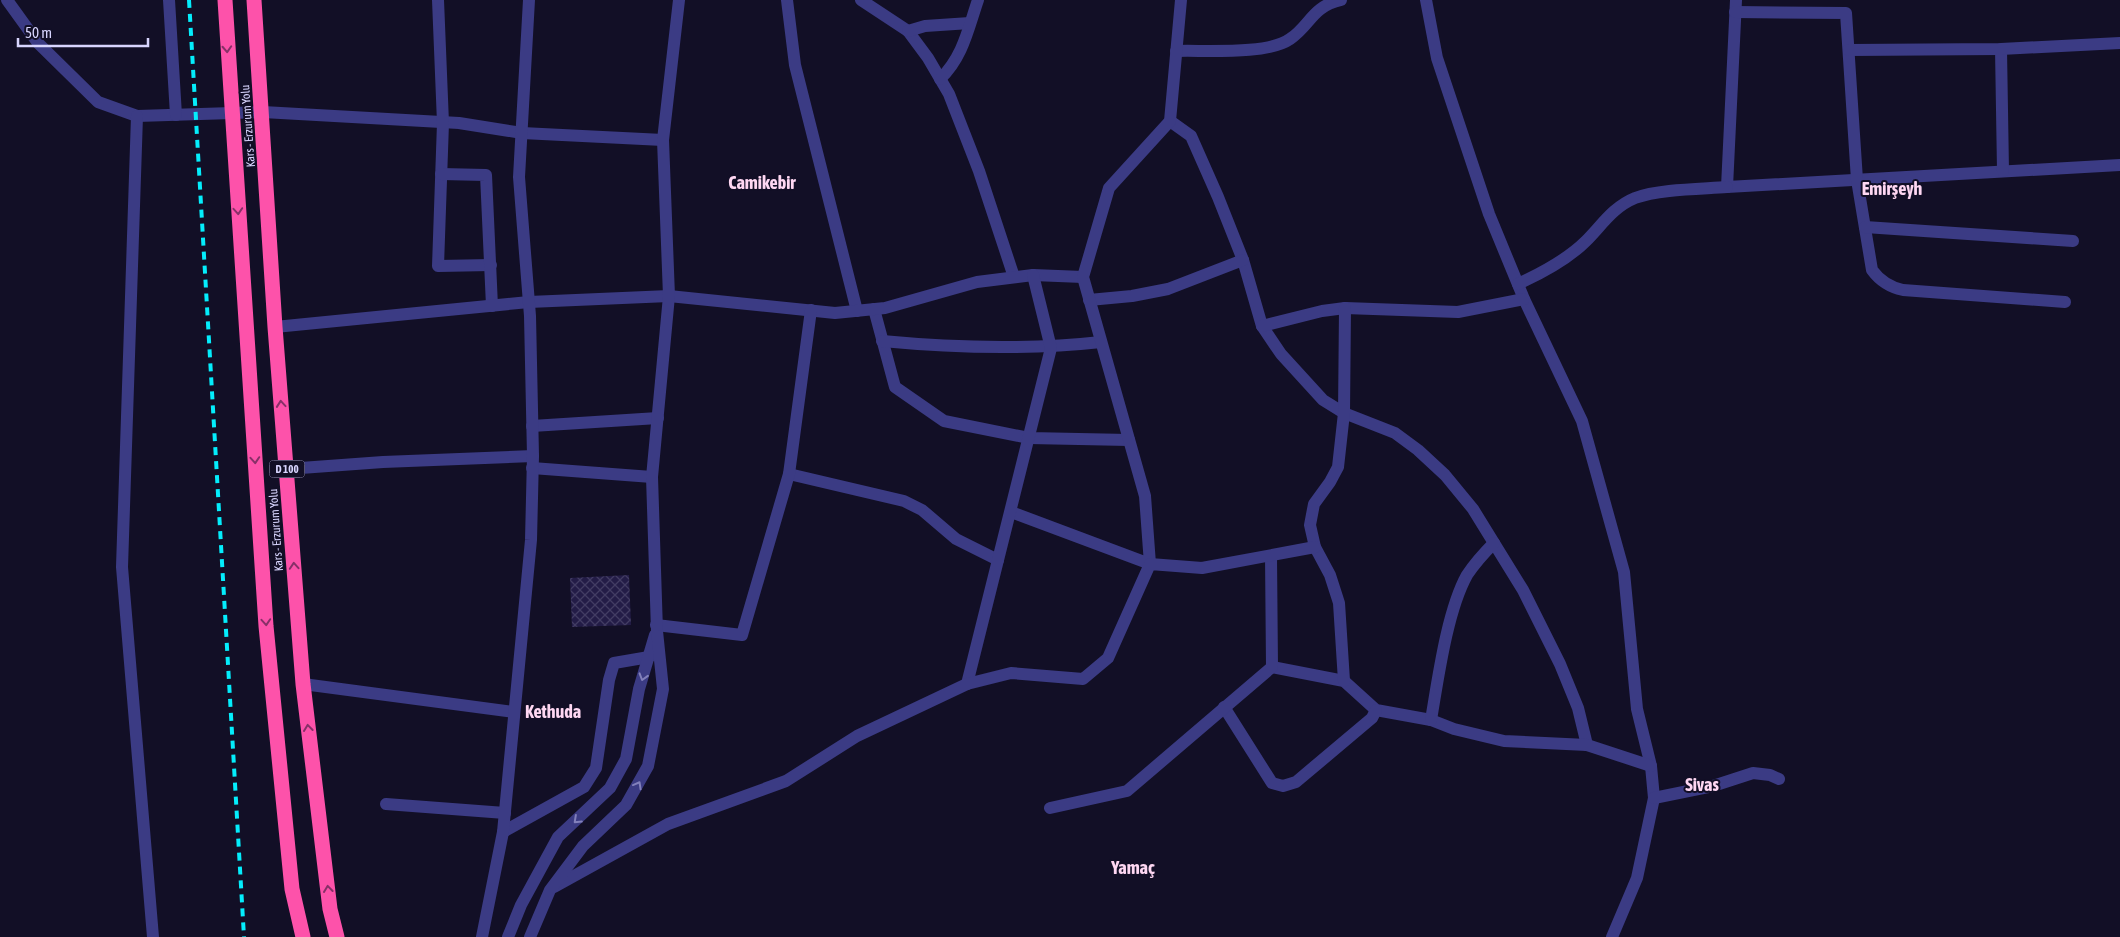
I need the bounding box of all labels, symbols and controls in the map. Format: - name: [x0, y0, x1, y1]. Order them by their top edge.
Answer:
- scale bar: [18, 15, 148, 47]
- text: 50 m: [25, 24, 52, 41]
- one-way arrow: [222, 45, 233, 53]
- street label: Kars - Erzurum Yolu: [238, 84, 258, 168]
- district label: Camikebir: [728, 172, 796, 193]
- district label: Emirşeyh: [1862, 178, 1923, 199]
- one-way arrow: [232, 207, 243, 215]
- one-way arrow: [276, 400, 287, 408]
- one-way arrow: [249, 457, 260, 465]
- road number: D 100: [270, 460, 304, 478]
- street label: Kars - Erzurum Yolu: [266, 488, 286, 572]
- one-way arrow: [289, 562, 300, 570]
- one-way arrow: [260, 619, 271, 627]
- one-way arrow: [638, 673, 648, 681]
- district label: Kethuda: [525, 701, 581, 722]
- one-way arrow: [303, 724, 314, 732]
- district label: Sivas: [1685, 774, 1719, 795]
- one-way arrow: [631, 781, 641, 790]
- one-way arrow: [573, 814, 582, 823]
- district label: Yamaç: [1110, 857, 1155, 878]
- one-way arrow: [323, 885, 334, 893]

